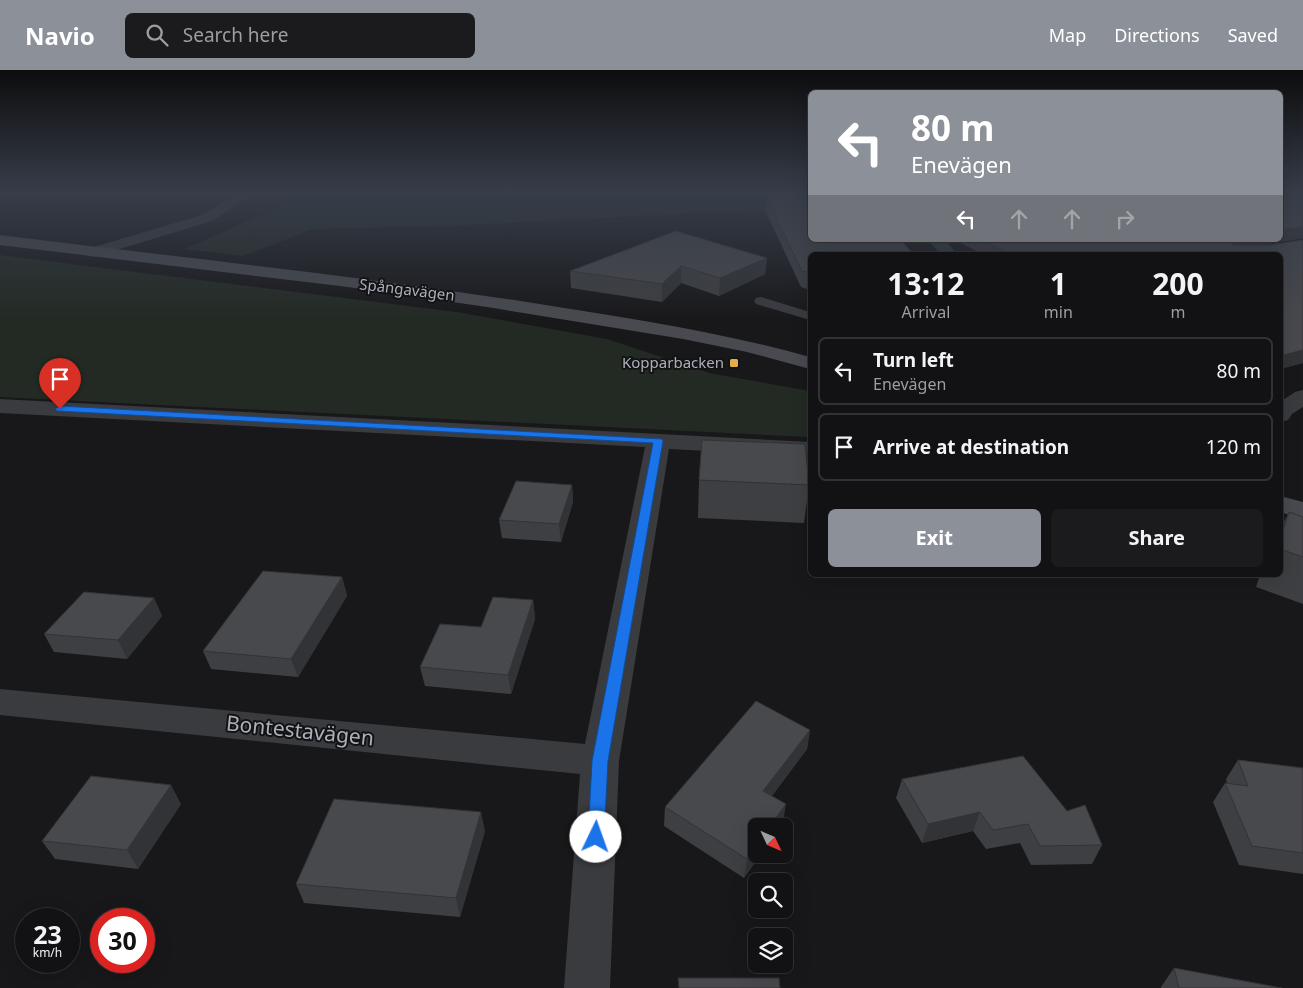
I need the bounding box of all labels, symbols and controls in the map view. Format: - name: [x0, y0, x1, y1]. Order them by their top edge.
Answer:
- search box: [125, 13, 475, 58]
- text: Navio: [25, 19, 95, 52]
- icon: search: [143, 21, 171, 49]
- text: Search here: [183, 22, 289, 48]
- text: Map: [1049, 23, 1086, 47]
- text: Directions: [1114, 23, 1200, 47]
- text: Saved: [1228, 23, 1278, 47]
- text: 80 m: [911, 104, 994, 151]
- icon: left: [828, 110, 893, 175]
- text: Enevägen: [911, 149, 1012, 179]
- icon: left: [952, 205, 980, 233]
- icon: ahead: [1005, 205, 1033, 233]
- icon: ahead: [1058, 205, 1086, 233]
- icon: right: [1111, 205, 1139, 233]
- text: 13:12: [887, 263, 964, 304]
- text: 1: [1050, 263, 1067, 304]
- text: 200: [1152, 263, 1204, 304]
- street label: Spångavägen: [358, 273, 456, 305]
- text: Arrival: [901, 301, 950, 323]
- text: min: [1044, 301, 1073, 323]
- text: m: [1170, 301, 1185, 323]
- text: Turn left: [873, 347, 954, 373]
- place label: Kopparbacken: [622, 352, 724, 372]
- marker: Kopparbacken: [728, 357, 740, 369]
- icon: left: [830, 357, 858, 385]
- pin: [39, 358, 81, 409]
- text: 80 m: [1217, 358, 1261, 384]
- icon: arrive: [46, 365, 74, 393]
- text: Enevägen: [873, 373, 946, 395]
- icon: arrive: [830, 433, 858, 461]
- text: Arrive at destination: [873, 434, 1069, 460]
- text: 120 m: [1206, 434, 1261, 460]
- button: Exit: [828, 509, 1041, 567]
- button: Share: [1051, 509, 1263, 567]
- street label: Bontestavägen: [225, 708, 375, 752]
- position arrow: [569, 810, 621, 862]
- north arrow: [748, 818, 792, 862]
- map controls: [748, 818, 793, 973]
- button: search: [748, 873, 793, 918]
- speed limit sign: 30: [90, 908, 155, 973]
- text: 23: [33, 917, 62, 951]
- button: layers: [748, 928, 793, 973]
- text: km/h: [33, 944, 62, 961]

